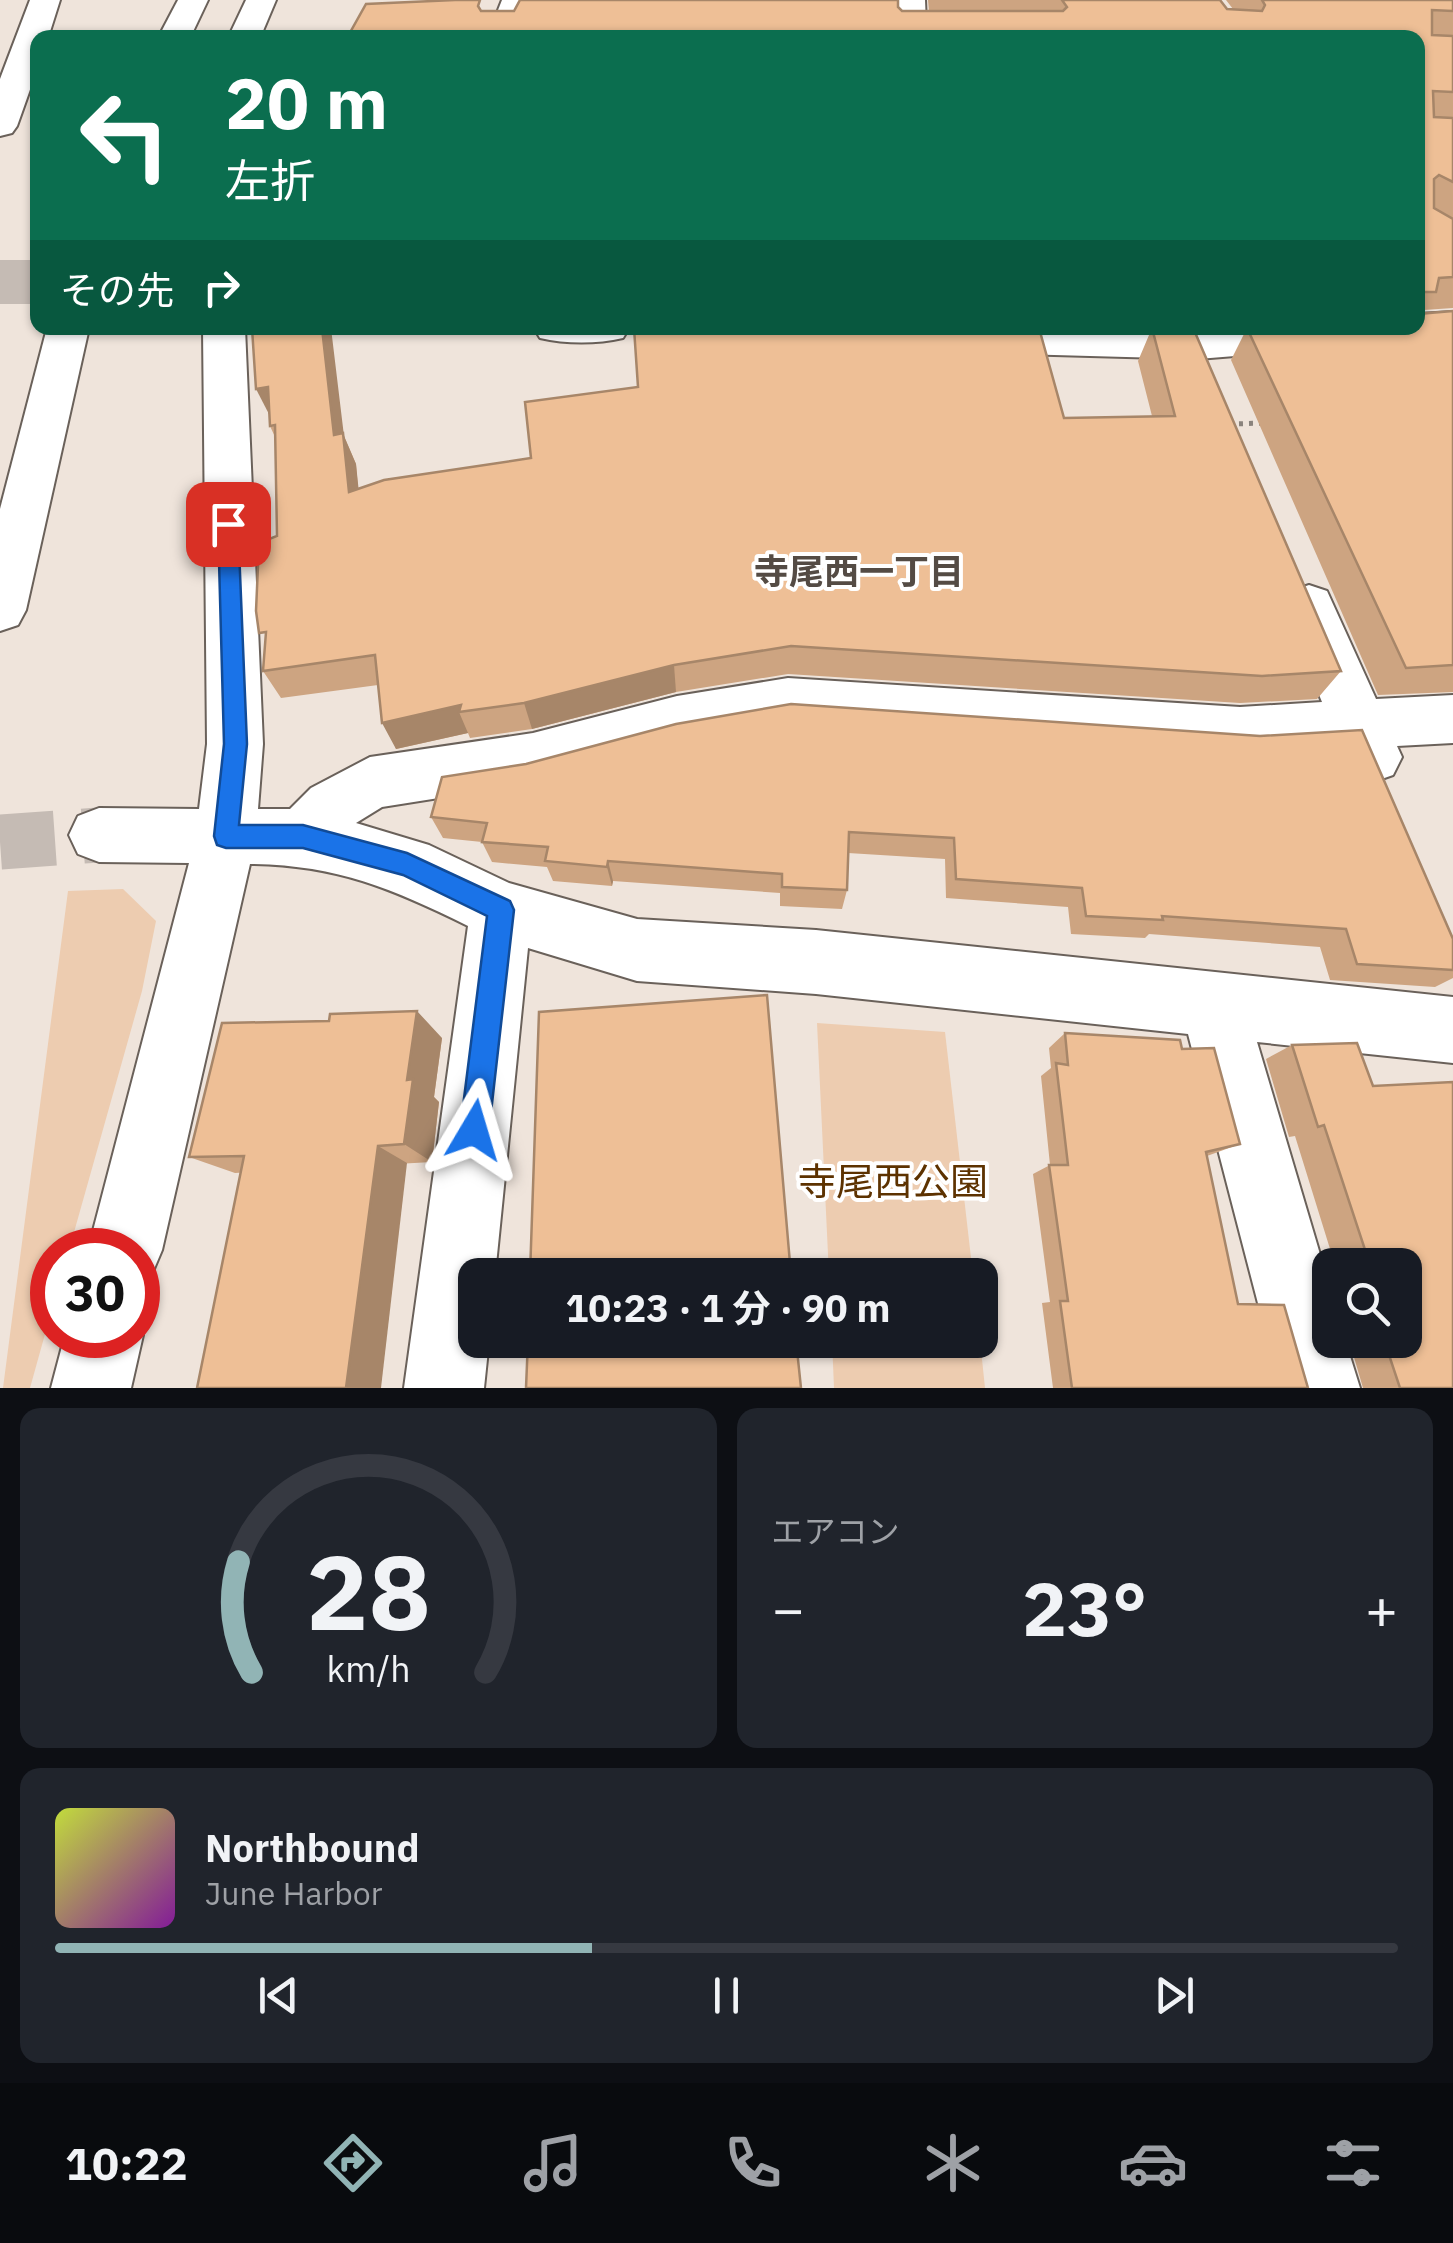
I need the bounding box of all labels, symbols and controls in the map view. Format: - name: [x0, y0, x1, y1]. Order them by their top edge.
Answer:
- text: 20 m: [225, 57, 388, 148]
- icon: left: [60, 70, 190, 200]
- text: 左折: [225, 151, 315, 209]
- icon: right: [194, 260, 249, 315]
- text: その先: [60, 265, 174, 314]
- pin: [186, 482, 271, 567]
- icon: arrive: [201, 497, 256, 552]
- district label: 寺尾西一丁目: [754, 548, 964, 594]
- position arrow: [422, 1078, 526, 1182]
- park label: 寺尾西公園: [798, 1156, 988, 1205]
- speed limit sign: 30: [30, 1228, 160, 1358]
- map controls: [1312, 1248, 1422, 1358]
- button: search: [1312, 1248, 1422, 1358]
- text: 10:23 · 1 分 · 90 m: [565, 1283, 891, 1332]
- text: エアコン: [772, 1510, 900, 1552]
- text: 28: [306, 1523, 431, 1659]
- text: 23°: [1022, 1559, 1147, 1657]
- text: −: [772, 1573, 805, 1644]
- text: +: [1365, 1573, 1398, 1644]
- text: km/h: [326, 1645, 410, 1692]
- text: Northbound: [205, 1823, 420, 1872]
- text: June Harbor: [205, 1872, 382, 1914]
- icon: previous: [251, 1968, 306, 2023]
- icon: pause: [699, 1968, 754, 2023]
- icon: next: [1147, 1968, 1202, 2023]
- icon: directions: [318, 2128, 388, 2198]
- icon: music: [518, 2128, 588, 2198]
- icon: phone: [718, 2128, 788, 2198]
- icon: climate: [918, 2128, 988, 2198]
- icon: car: [1118, 2128, 1188, 2198]
- icon: filters: [1318, 2128, 1388, 2198]
- text: 10:22: [65, 2134, 188, 2192]

